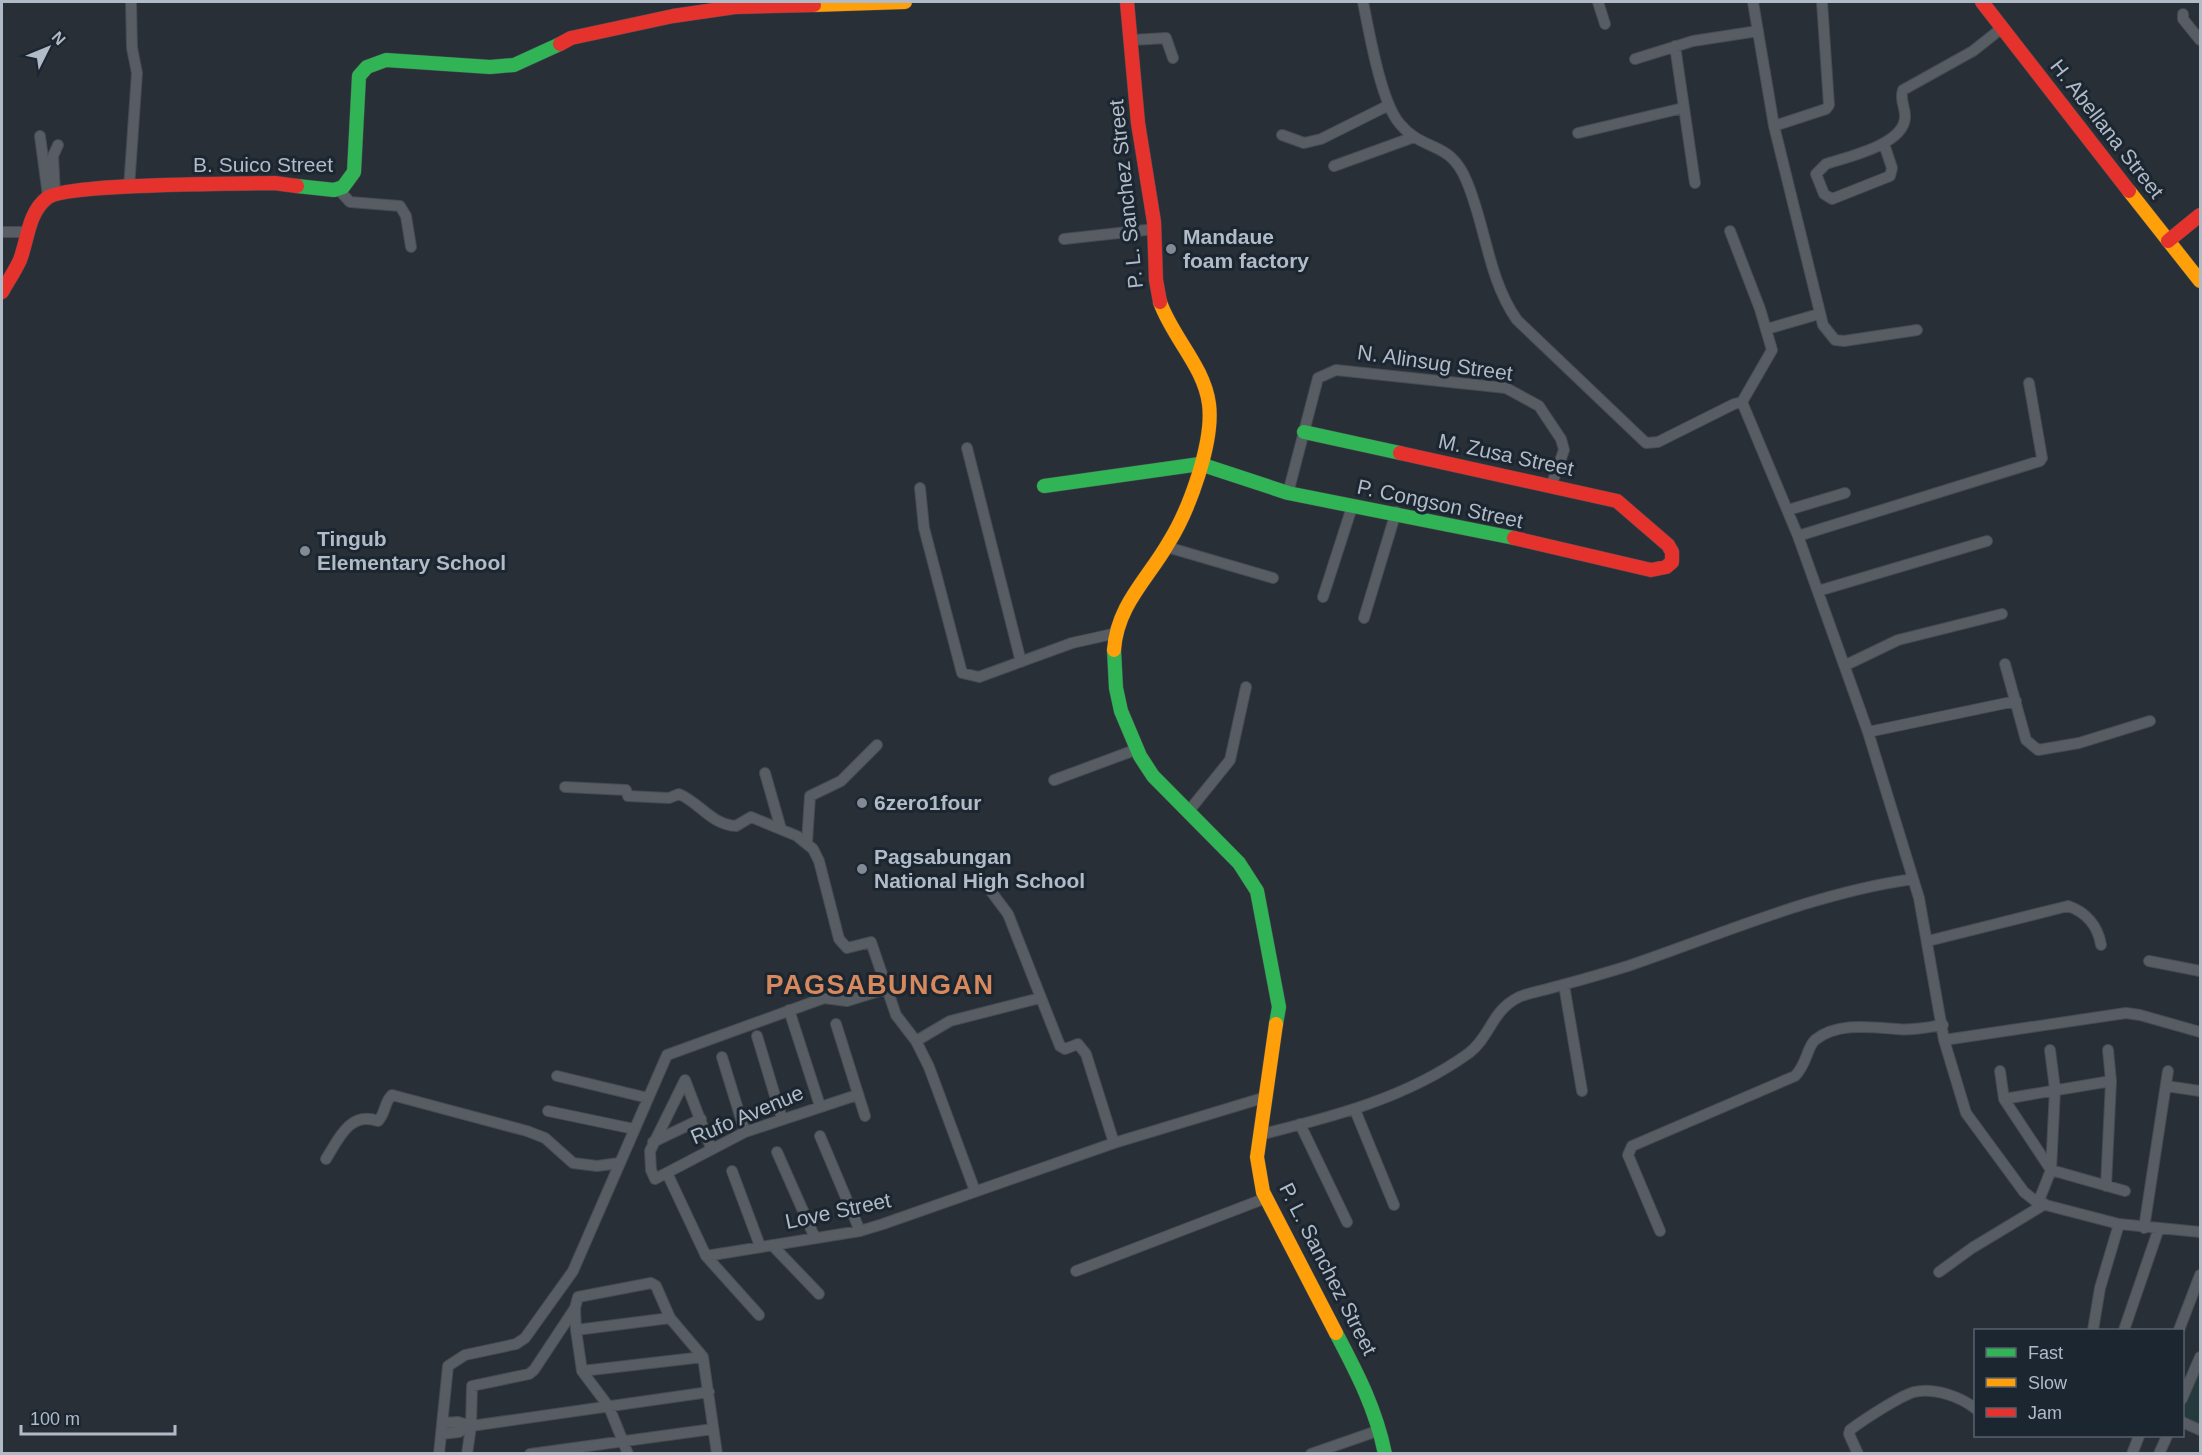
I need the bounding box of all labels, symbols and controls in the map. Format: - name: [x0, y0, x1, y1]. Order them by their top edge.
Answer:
- north arrow: [18, 18, 78, 78]
- text: N: [48, 28, 69, 48]
- street label: H. Abellana Street: [2046, 55, 2169, 203]
- street label: P. L. Sanchez Street: [1104, 98, 1147, 290]
- street label: B. Suico Street: [193, 153, 333, 176]
- place label: Mandaue foam factory: [1183, 225, 1309, 272]
- marker: Mandaue foam factory: [1164, 242, 1178, 256]
- street label: N. Alinsug Street: [1356, 340, 1514, 385]
- street label: M. Zusa Street: [1436, 429, 1576, 480]
- street label: P. Congson Street: [1355, 475, 1525, 532]
- place label: Tingub Elementary School: [317, 527, 506, 574]
- marker: Tingub Elementary School: [298, 544, 312, 558]
- place label: 6zero1four: [874, 791, 981, 814]
- marker: 6zero1four: [855, 796, 869, 810]
- place label: Pagsabungan National High School: [874, 845, 1085, 892]
- marker: Pagsabungan National High School: [855, 862, 869, 876]
- district label: PAGSABUNGAN: [765, 970, 995, 1000]
- street label: Rufo Avenue: [687, 1081, 806, 1149]
- street label: P. L. Sanchez Street: [1275, 1179, 1382, 1359]
- street label: Love Street: [783, 1188, 893, 1233]
- legend: [1974, 1329, 2184, 1437]
- text: Fast: [2028, 1343, 2063, 1363]
- text: Slow: [2028, 1373, 2068, 1393]
- scale bar: [21, 1398, 176, 1436]
- text: Jam: [2028, 1403, 2062, 1423]
- text: 100 m: [30, 1409, 80, 1429]

